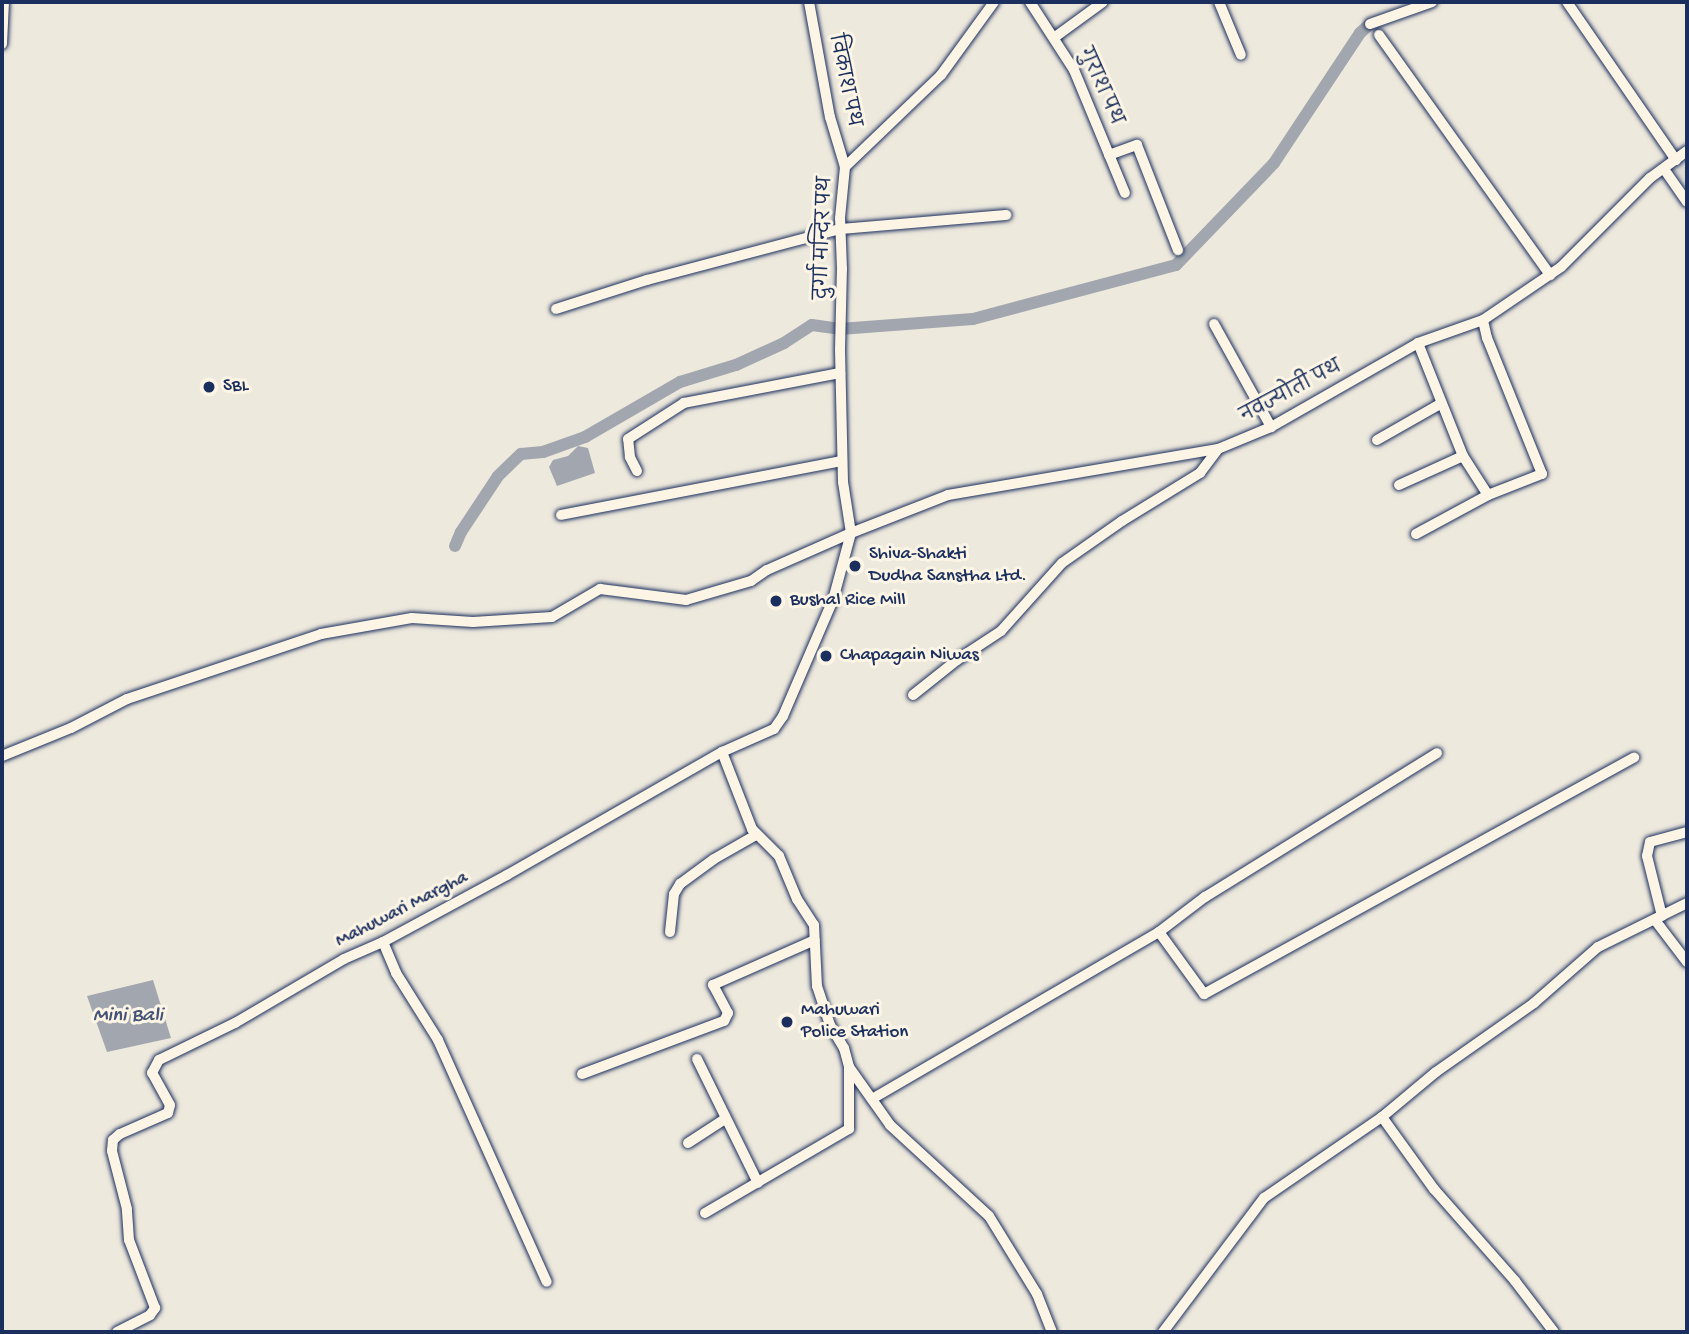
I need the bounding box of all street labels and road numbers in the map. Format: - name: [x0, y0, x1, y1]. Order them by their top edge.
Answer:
- street label: विकाश पथ: [822, 33, 864, 129]
- street label: गुराश पथ: [1072, 45, 1126, 129]
- street label: दुर्गा मन्दिर पथ: [811, 176, 839, 300]
- street label: नवज्योती पथ: [1238, 357, 1346, 429]
- street label: Mahuwari Margha: [332, 867, 472, 953]

